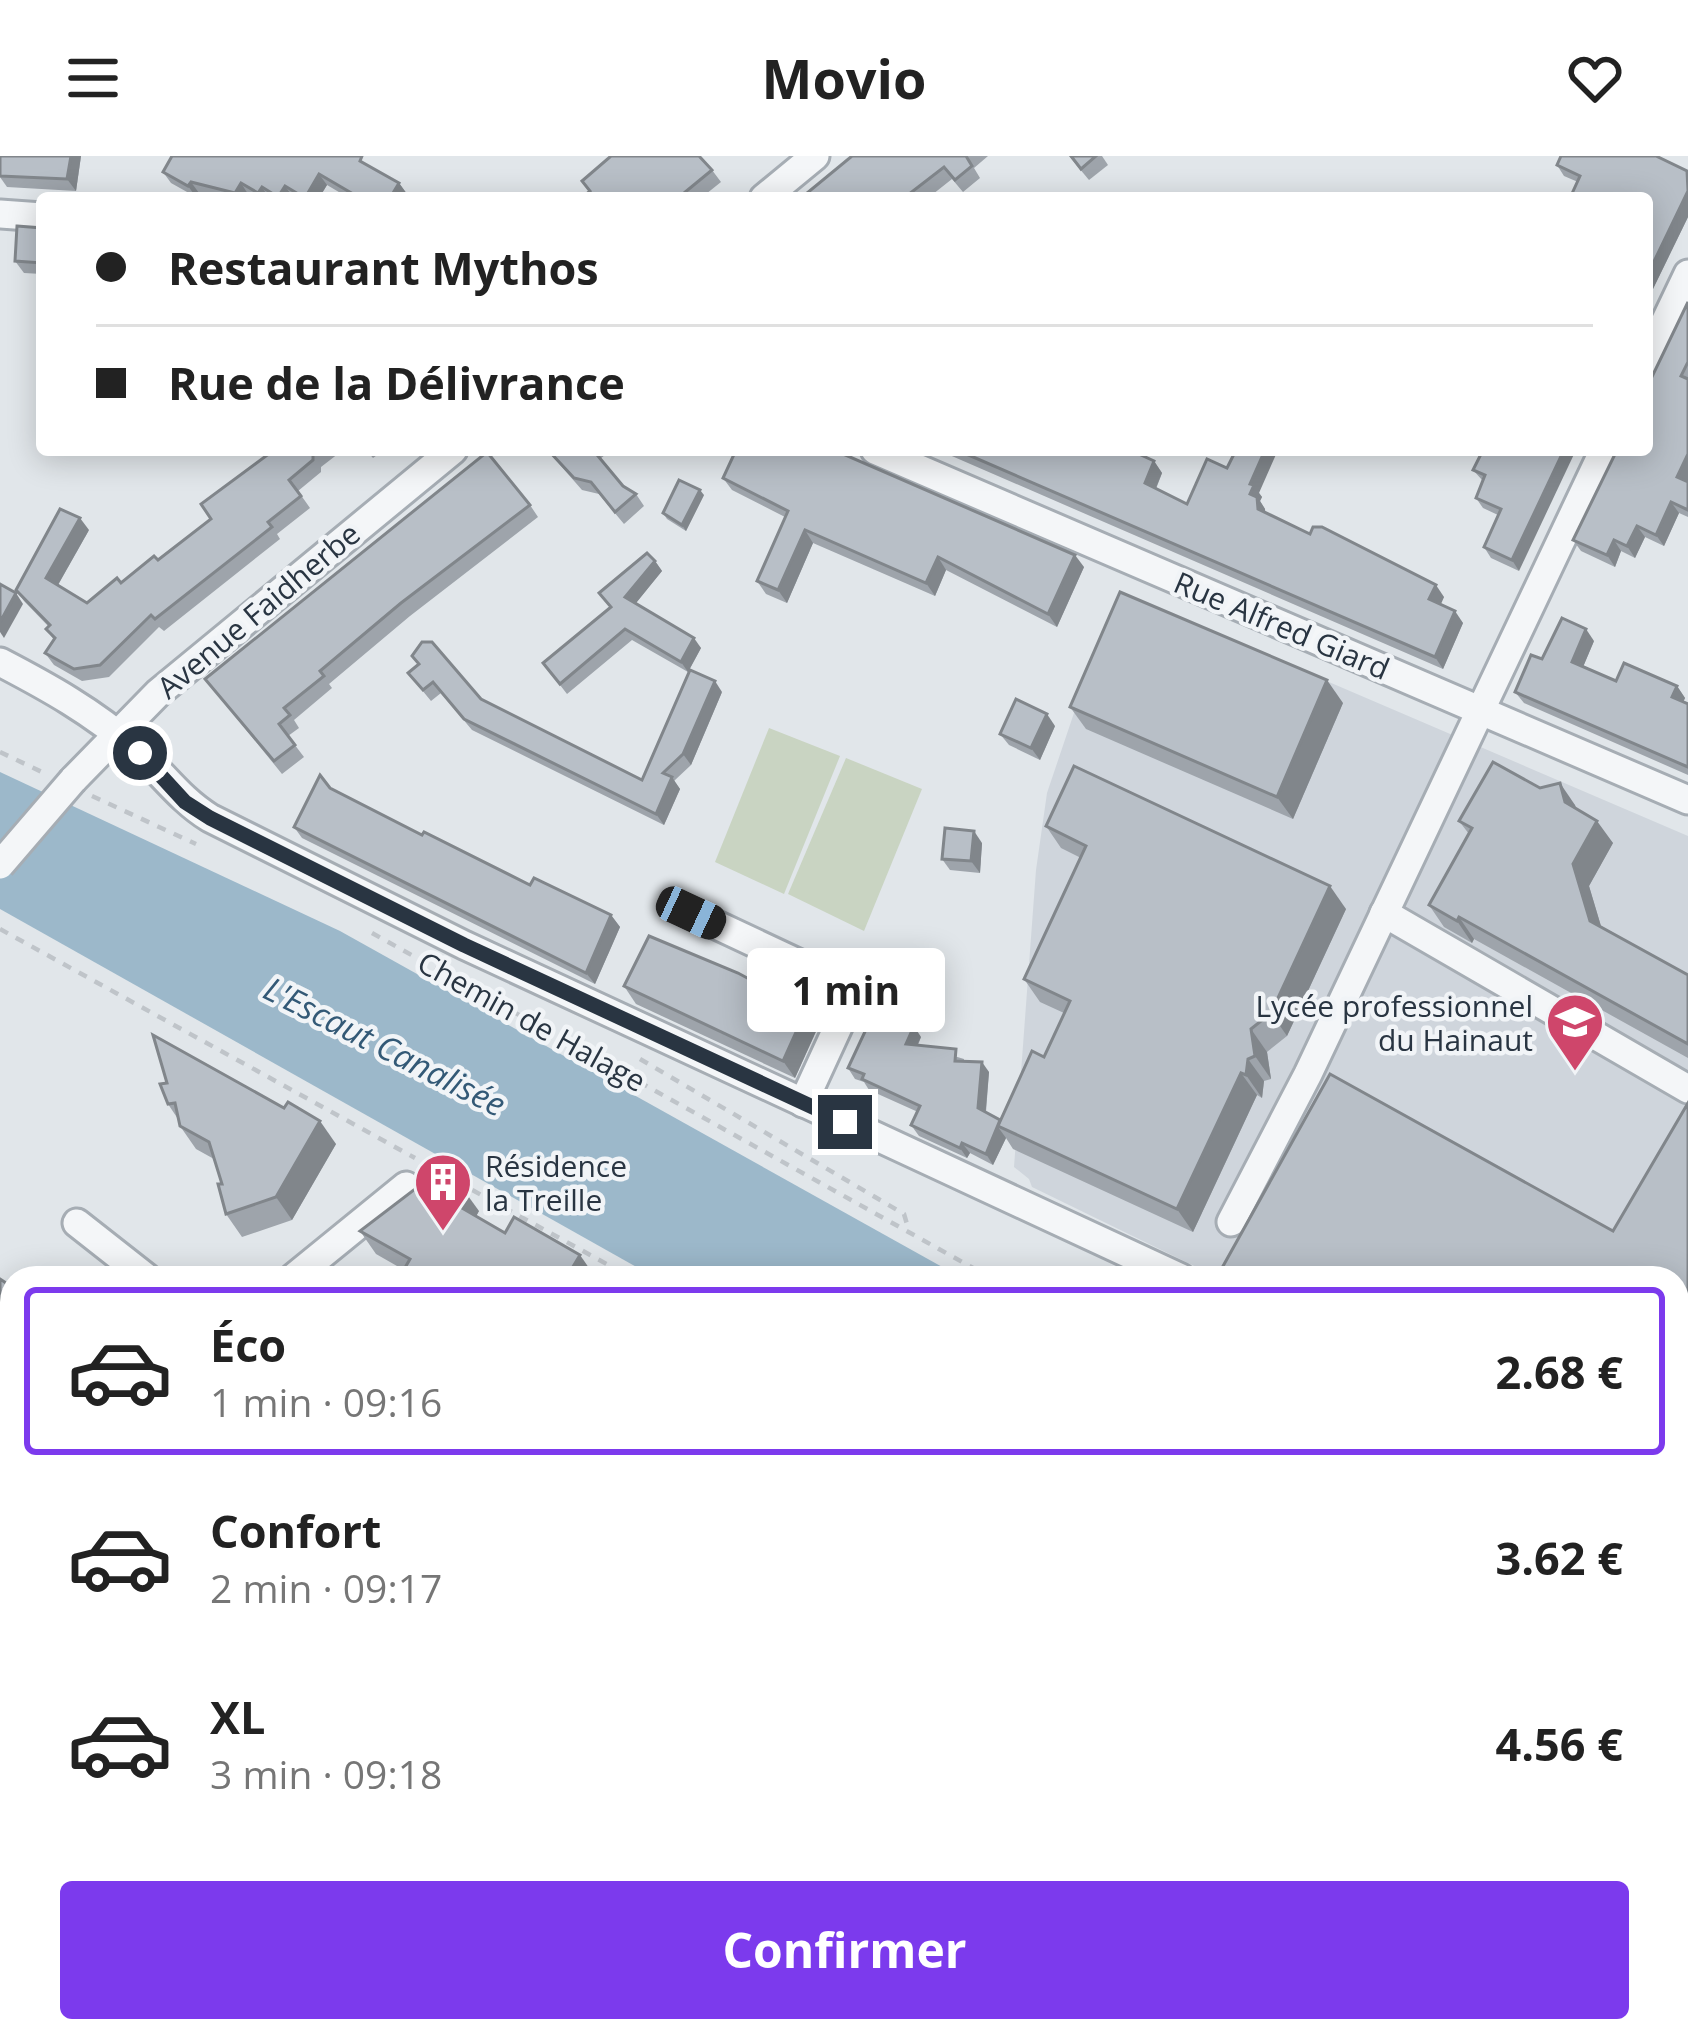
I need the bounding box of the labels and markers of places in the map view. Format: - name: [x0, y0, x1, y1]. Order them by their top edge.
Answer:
- place label: Lycée professionnel du Hainaut: [1255, 985, 1533, 1060]
- school or university icon: Lycée professionnel du Hainaut: [1544, 991, 1606, 1073]
- place label: Résidence la Treille: [485, 1145, 627, 1220]
- building icon: Résidence la Treille: [412, 1151, 474, 1233]

